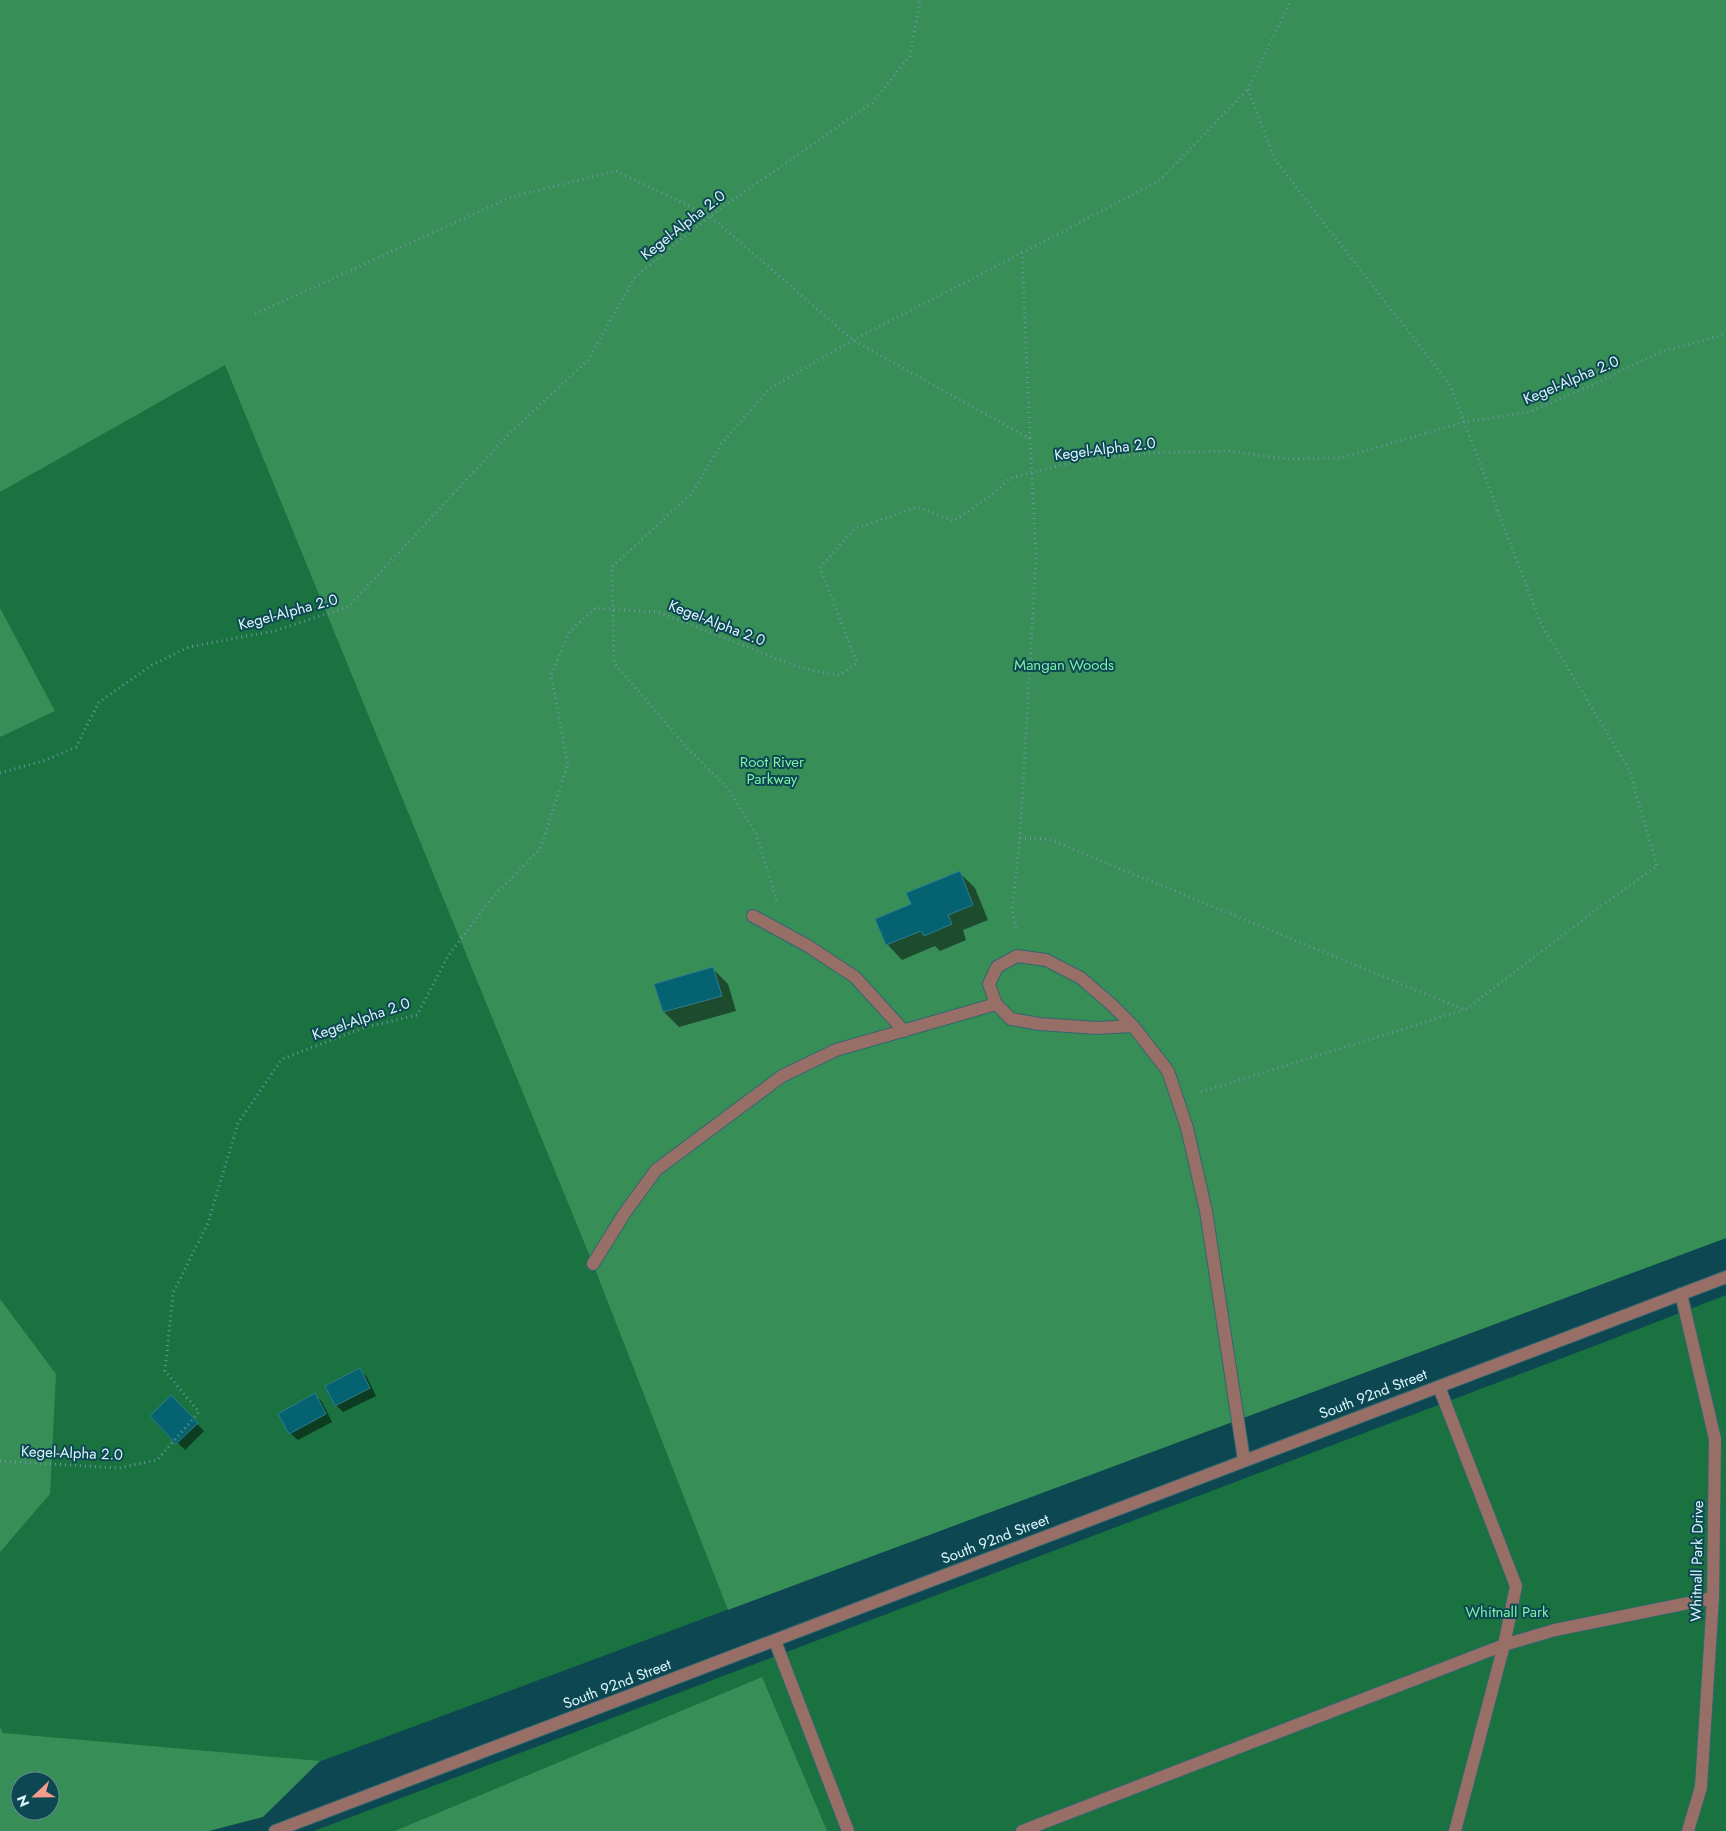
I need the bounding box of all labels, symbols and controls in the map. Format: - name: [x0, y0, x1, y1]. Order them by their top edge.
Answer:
- street label: Kegel-Alpha 2.0: [636, 185, 730, 265]
- street label: Kegel-Alpha 2.0: [1520, 350, 1622, 410]
- street label: Kegel-Alpha 2.0: [1053, 432, 1157, 466]
- street label: Kegel-Alpha 2.0: [236, 588, 340, 636]
- street label: Kegel-Alpha 2.0: [665, 594, 769, 652]
- park label: Mangan Woods: [1014, 654, 1114, 676]
- park label: Root River Parkway: [740, 751, 805, 790]
- street label: Kegel-Alpha 2.0: [309, 992, 413, 1046]
- street label: South 92nd Street: [1316, 1363, 1431, 1425]
- street label: Kegel-Alpha 2.0: [21, 1440, 123, 1466]
- street label: Whitnall Park Drive: [1685, 1500, 1709, 1622]
- street label: South 92nd Street: [938, 1508, 1053, 1570]
- park label: Whitnall Park: [1465, 1601, 1549, 1623]
- street label: South 92nd Street: [560, 1653, 675, 1715]
- north arrow: [10, 1771, 60, 1821]
- text: N: [12, 1792, 34, 1810]

